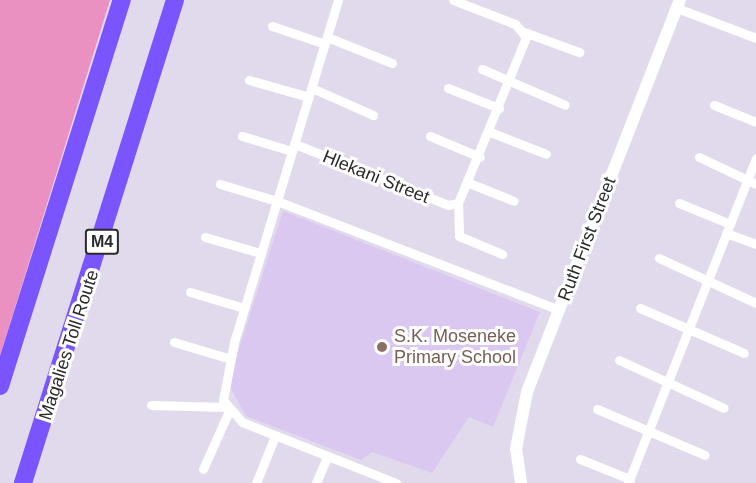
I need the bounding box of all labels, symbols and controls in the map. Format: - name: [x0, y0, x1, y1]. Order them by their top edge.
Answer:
- street label: Hlekani Street: [320, 146, 432, 208]
- street label: Ruth First Street: [553, 174, 621, 304]
- road number: M4: [84, 229, 120, 255]
- street label: Magalies Toll Route: [34, 267, 104, 423]
- place label: S.K. Moseneke Primary School: [394, 326, 516, 368]
- marker: S.K. Moseneke Primary School: [375, 340, 389, 354]

